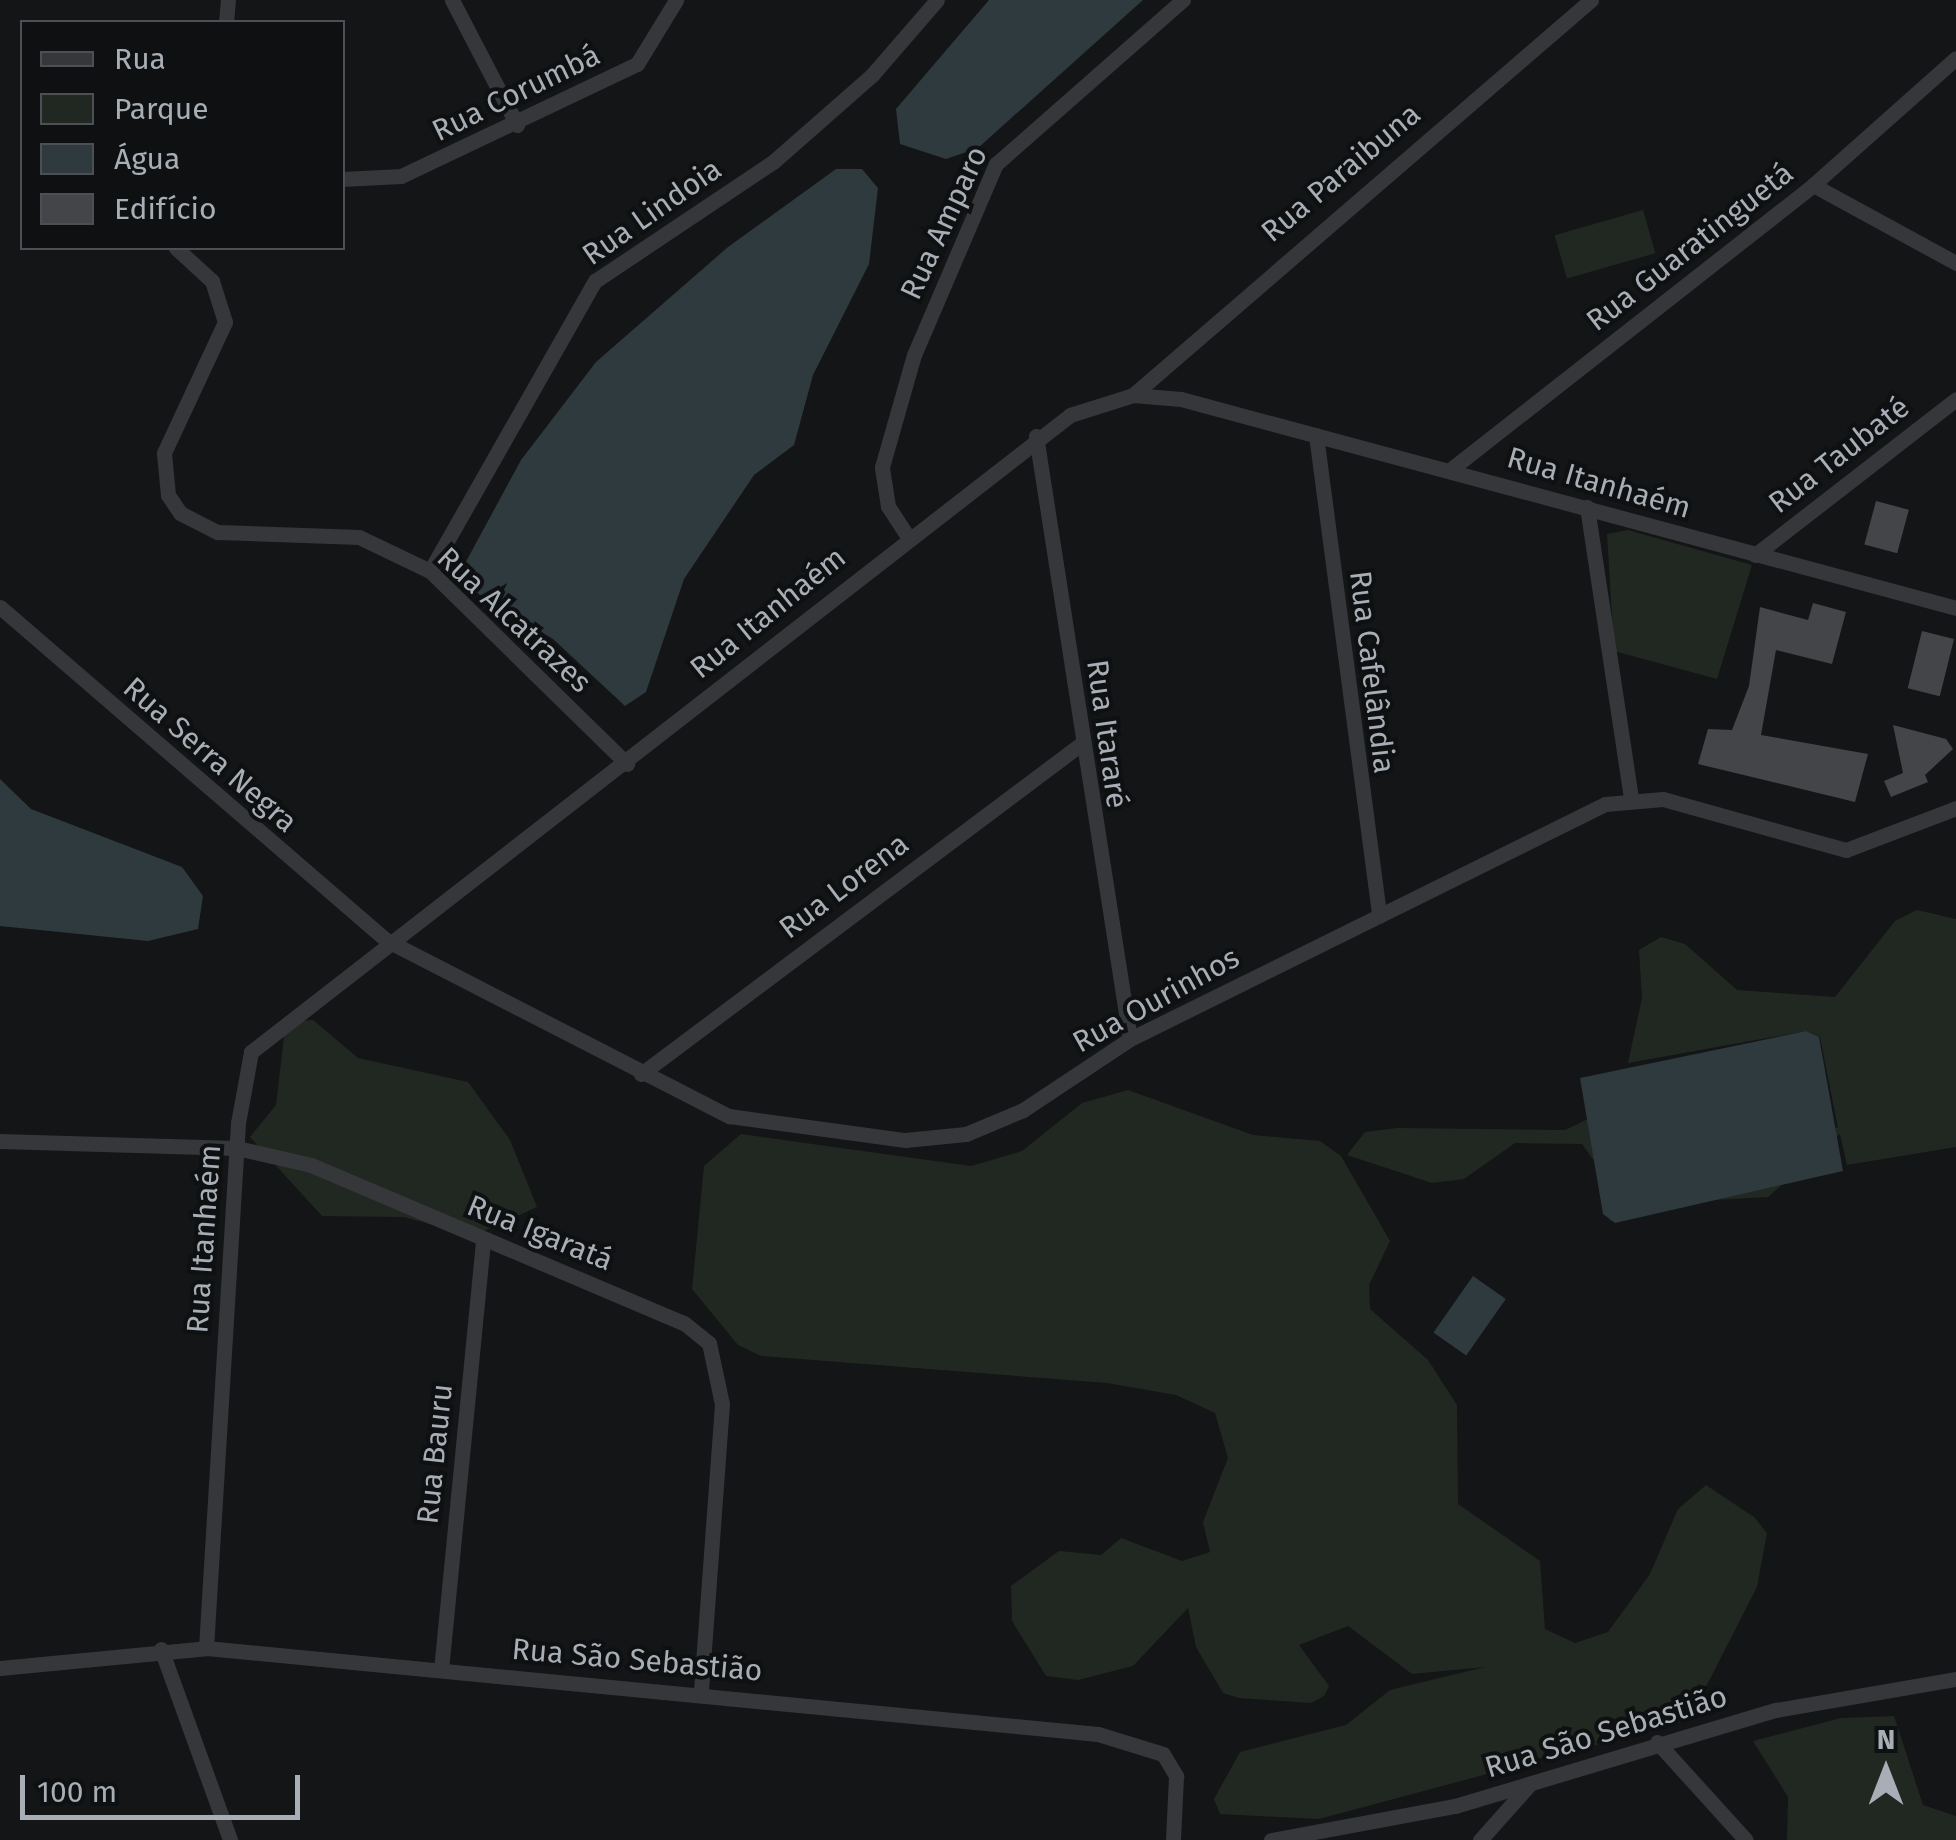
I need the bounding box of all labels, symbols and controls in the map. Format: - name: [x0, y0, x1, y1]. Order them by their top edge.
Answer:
- legend: [20, 20, 345, 250]
- street label: Rua Corumbá: [426, 37, 606, 149]
- text: Rua: [114, 41, 166, 77]
- text: Parque: [114, 91, 209, 127]
- street label: Rua Paraibuna: [1254, 96, 1428, 250]
- text: Água: [114, 141, 180, 177]
- street label: Rua Amparo: [893, 141, 995, 305]
- street label: Rua Lindoia: [576, 151, 728, 273]
- street label: Rua Guaratinguetá: [1579, 155, 1801, 339]
- text: Edifício: [114, 191, 216, 227]
- street label: Rua Taubaté: [1762, 389, 1916, 521]
- street label: Rua Itanhaém: [1503, 440, 1695, 526]
- street label: Rua Itanhaém: [683, 539, 853, 687]
- street label: Rua Alcatrazes: [430, 540, 598, 700]
- street label: Rua Cafelândia: [1342, 569, 1402, 775]
- street label: Rua Itararé: [1079, 657, 1135, 811]
- street label: Rua Serra Negra: [116, 670, 304, 840]
- street label: Rua Lorena: [772, 826, 916, 946]
- street label: Rua Ourinhos: [1066, 939, 1246, 1061]
- street label: Rua Itanhaém: [179, 1143, 229, 1335]
- street label: Rua Igaratá: [462, 1187, 618, 1279]
- street label: Rua Bauru: [410, 1382, 460, 1526]
- street label: Rua São Sebastião: [510, 1631, 764, 1689]
- street label: Rua São Sebastião: [1481, 1678, 1731, 1786]
- north arrow: [1836, 1720, 1936, 1820]
- text: N: [1877, 1723, 1895, 1756]
- scale bar: [25, 1755, 305, 1817]
- text: 100 m: [37, 1774, 117, 1810]

